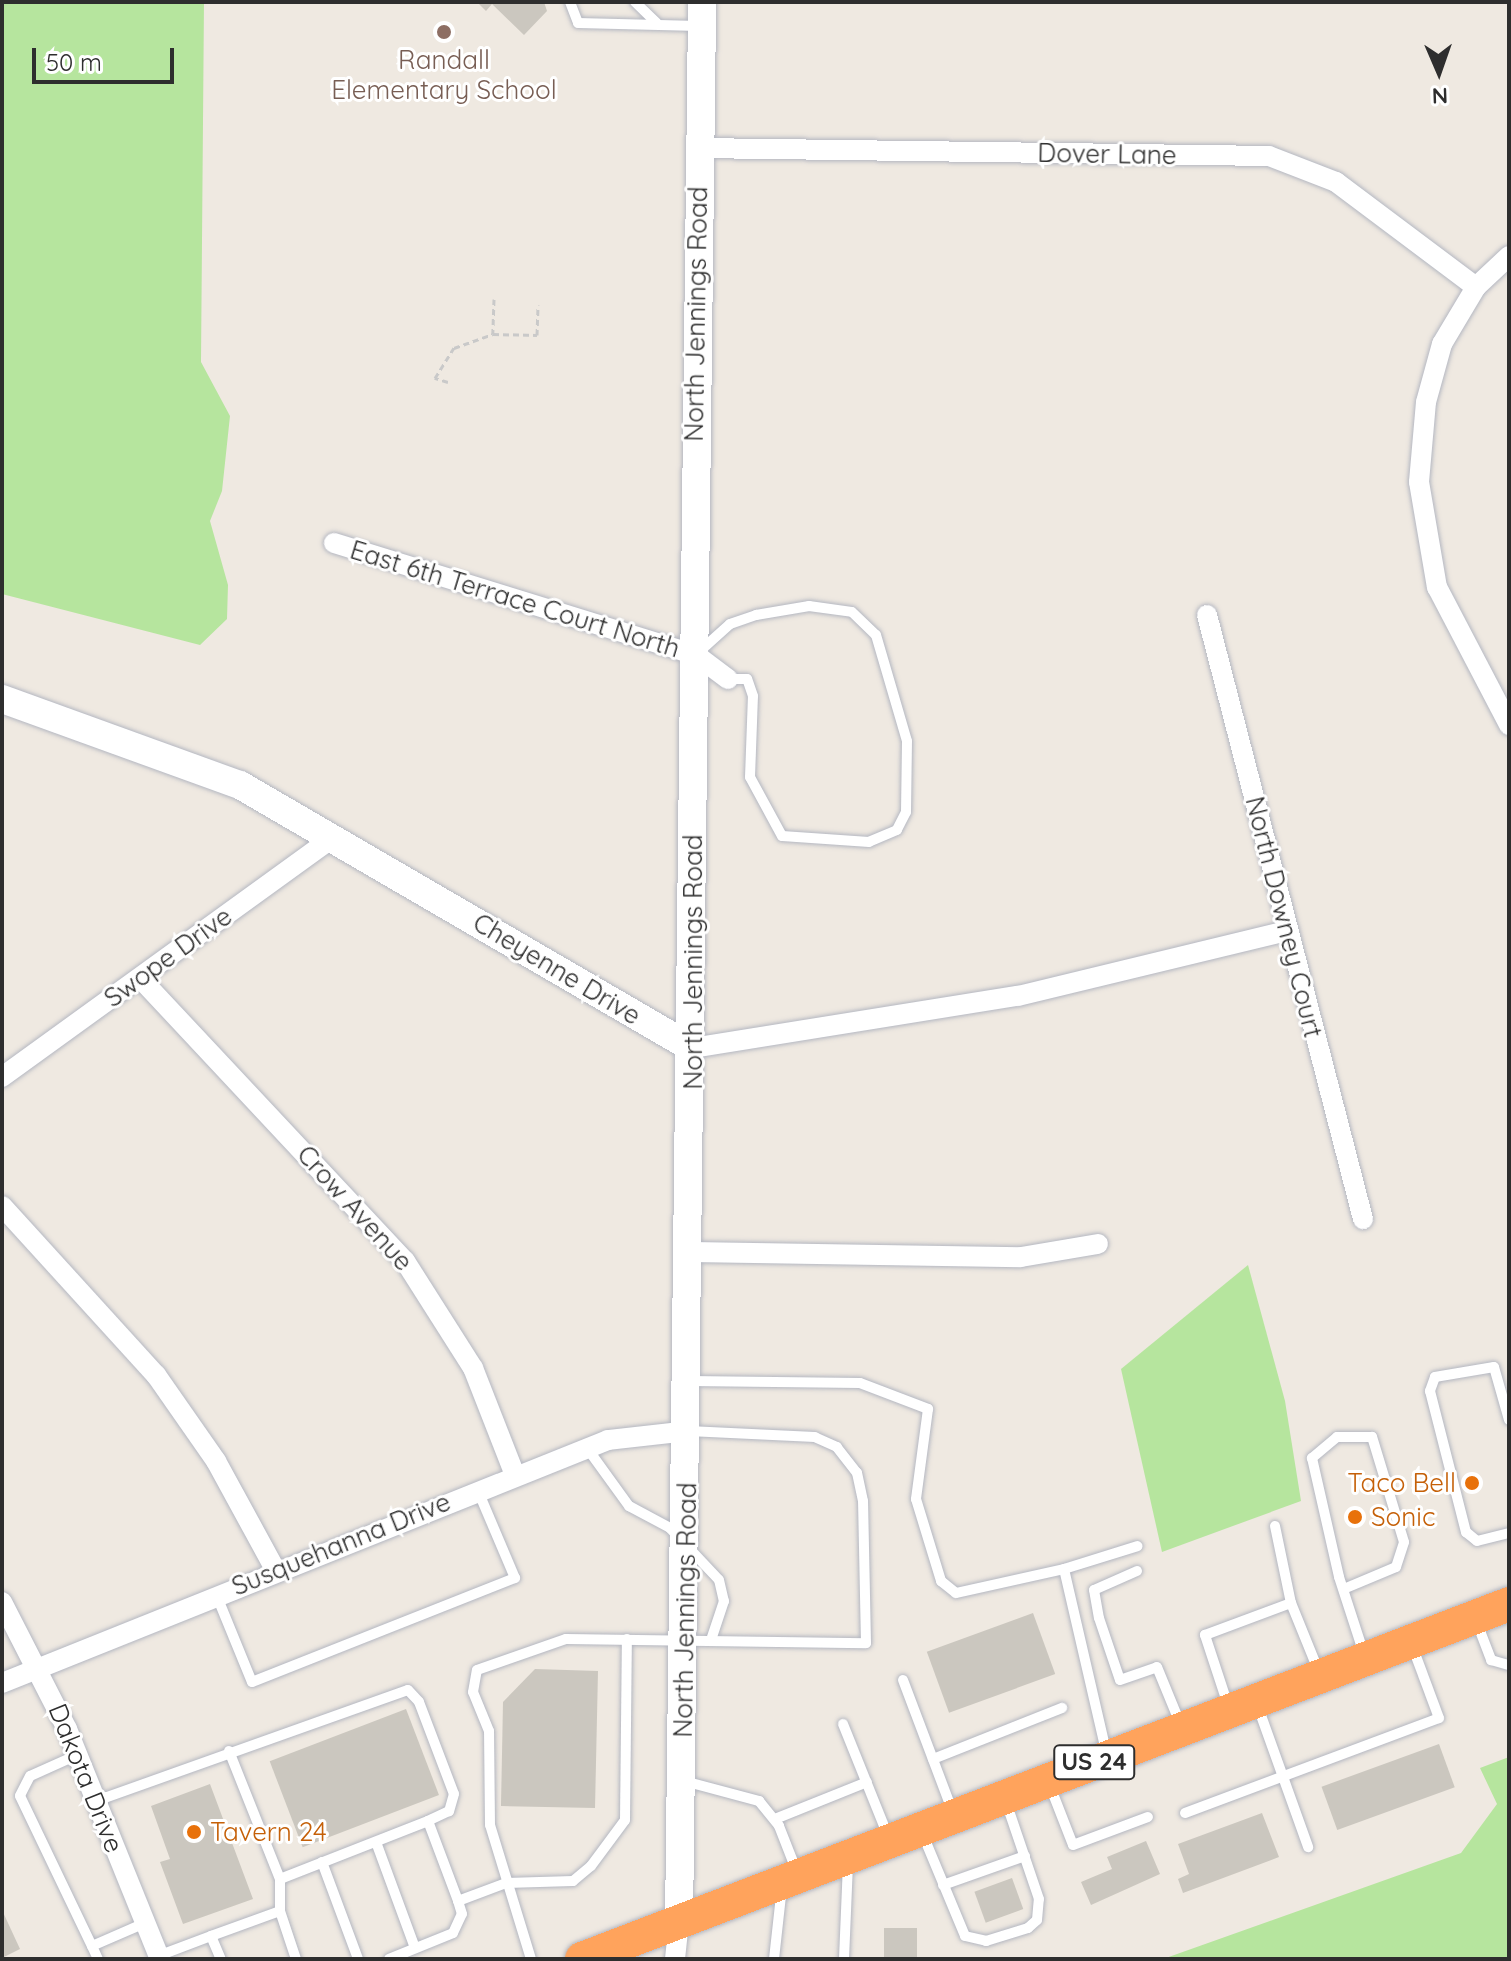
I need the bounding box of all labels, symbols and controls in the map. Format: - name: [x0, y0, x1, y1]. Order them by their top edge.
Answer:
- marker: Randall Elementary School: [435, 23, 453, 41]
- scale bar: [36, 32, 178, 82]
- north arrow: [1399, 32, 1479, 112]
- place label: Randall Elementary School: [331, 44, 557, 106]
- text: 50 m: [46, 47, 102, 77]
- text: N: [1431, 82, 1448, 110]
- street label: Dover Lane: [1037, 137, 1177, 171]
- street label: North Jennings Road: [678, 186, 714, 442]
- street label: East 6th Terrace Court North: [346, 534, 684, 664]
- street label: North Downey Court: [1239, 793, 1329, 1041]
- street label: North Jennings Road: [677, 834, 709, 1090]
- street label: Swope Drive: [98, 900, 238, 1014]
- street label: Cheyenne Drive: [468, 907, 646, 1031]
- street label: Crow Avenue: [291, 1139, 419, 1277]
- place label: Taco Bell: [1347, 1467, 1456, 1499]
- marker: Taco Bell: [1463, 1474, 1481, 1492]
- street label: North Jennings Road: [667, 1482, 703, 1738]
- street label: Susquehanna Drive: [227, 1486, 455, 1602]
- place label: Sonic: [1371, 1501, 1435, 1533]
- marker: Sonic: [1346, 1508, 1364, 1526]
- street label: Dakota Drive: [42, 1699, 130, 1857]
- road number: US 24: [1052, 1742, 1136, 1782]
- place label: Tavern 24: [210, 1816, 327, 1848]
- marker: Tavern 24: [185, 1823, 203, 1841]

